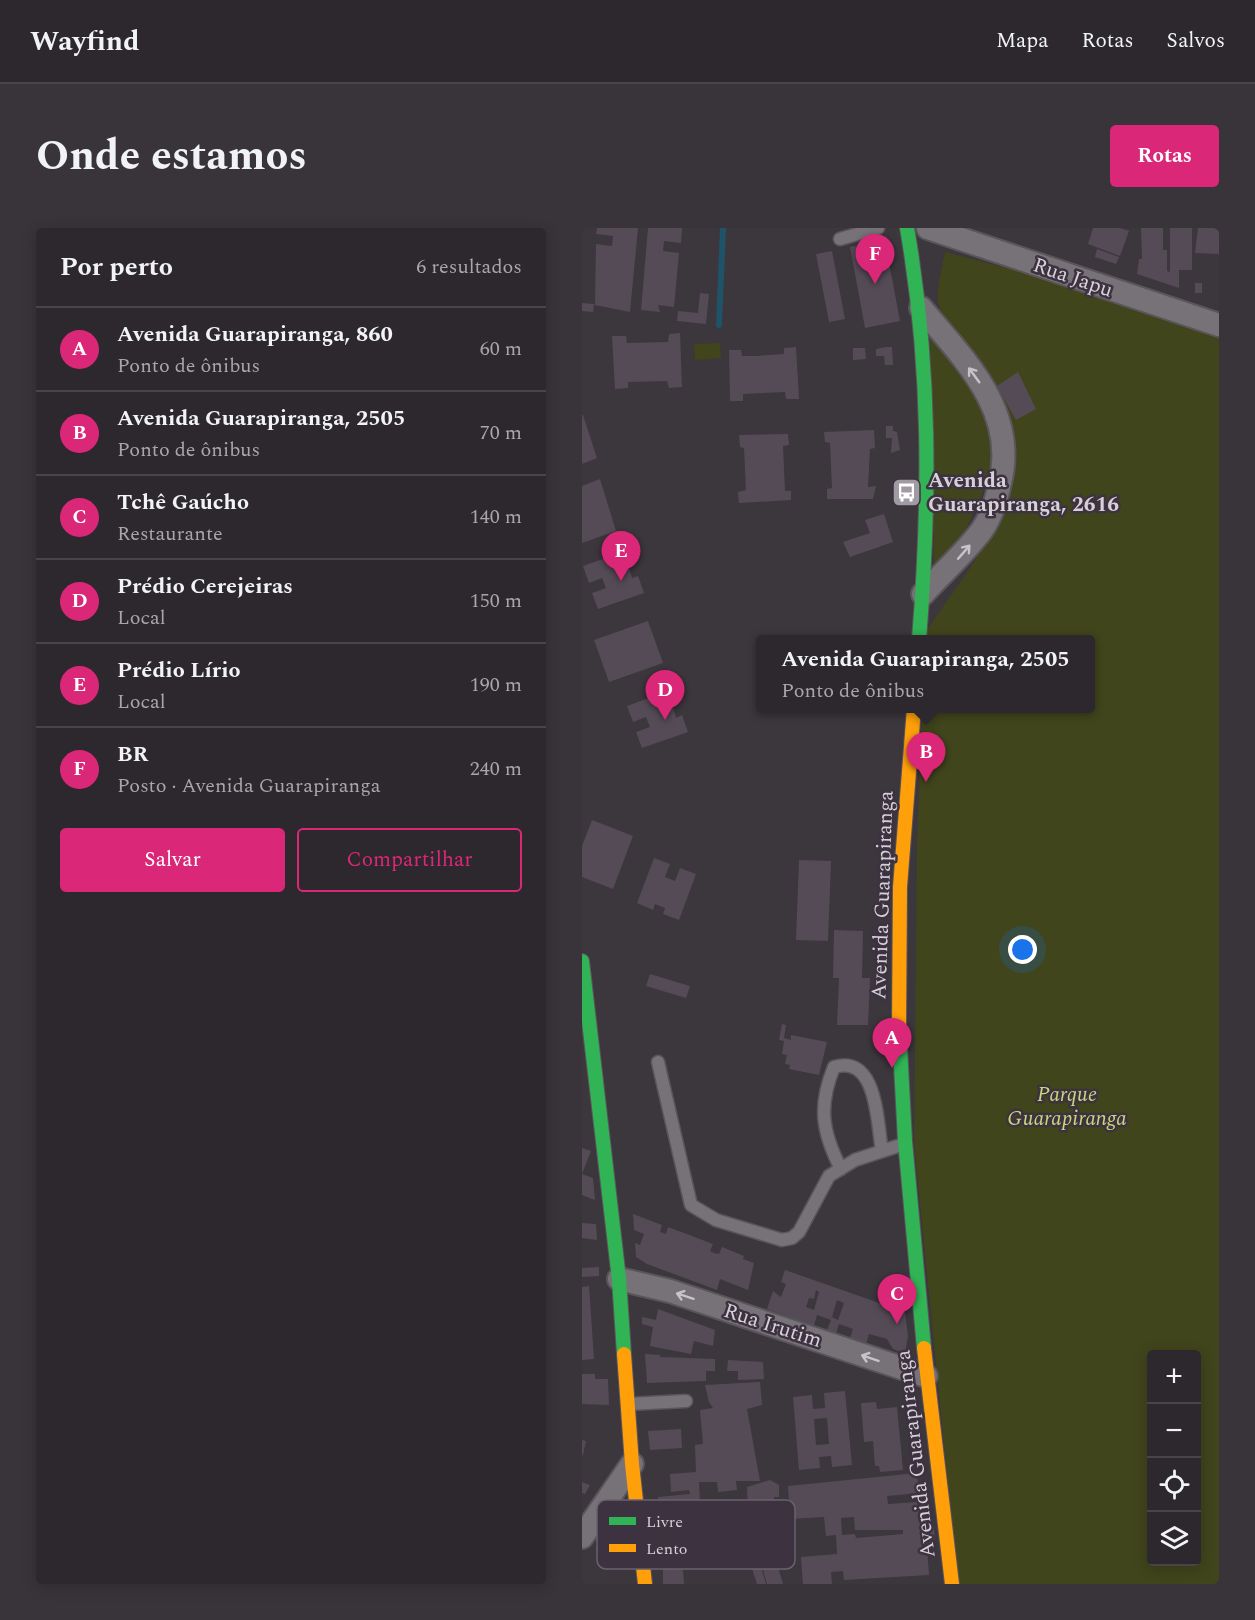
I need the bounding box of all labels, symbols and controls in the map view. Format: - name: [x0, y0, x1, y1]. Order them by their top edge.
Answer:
- text: Wayfind: [30, 20, 139, 63]
- text: Mapa: [996, 25, 1049, 57]
- text: Rotas: [1082, 25, 1134, 57]
- text: Salvos: [1167, 25, 1225, 57]
- text: Onde estamos: [36, 125, 307, 188]
- button: Rotas: [1110, 125, 1219, 187]
- pin: F: [856, 235, 894, 284]
- text: Por perto: [60, 247, 173, 287]
- street label: Rua Japu: [1028, 249, 1117, 307]
- text: 6 resultados: [416, 252, 522, 282]
- text: Avenida Guarapiranga, 860: [117, 318, 393, 351]
- text: A: [72, 334, 87, 364]
- text: 60 m: [480, 334, 522, 364]
- text: Ponto de ônibus: [117, 351, 260, 381]
- one-way arrow: [968, 368, 981, 384]
- text: Avenida Guarapiranga, 2505: [117, 402, 405, 435]
- text: B: [72, 418, 87, 448]
- text: 70 m: [480, 418, 522, 448]
- text: Ponto de ônibus: [117, 435, 260, 465]
- place label: Avenida Guarapiranga, 2616: [928, 465, 1119, 521]
- bus stop icon: Avenida Guarapiranga, 2616: [891, 476, 923, 508]
- text: Tchê Gaúcho: [117, 486, 249, 519]
- text: C: [72, 502, 87, 532]
- text: 140 m: [470, 502, 522, 532]
- text: Restaurante: [117, 519, 223, 549]
- pin: E: [602, 532, 640, 581]
- one-way arrow: [957, 544, 970, 560]
- text: Prédio Cerejeiras: [117, 570, 293, 603]
- text: D: [71, 586, 88, 616]
- text: 150 m: [470, 586, 522, 616]
- text: Local: [117, 603, 166, 633]
- popup: [756, 635, 1095, 713]
- text: Avenida Guarapiranga, 2505: [781, 643, 1070, 676]
- text: Prédio Lírio: [117, 654, 241, 687]
- text: E: [73, 670, 86, 700]
- text: 190 m: [470, 670, 522, 700]
- pin: D: [646, 670, 685, 720]
- text: Ponto de ônibus: [781, 676, 925, 706]
- text: Local: [117, 687, 166, 717]
- pin: B: [906, 732, 946, 782]
- text: BR: [117, 738, 149, 771]
- text: F: [73, 754, 86, 784]
- text: 240 m: [470, 754, 522, 784]
- text: Posto · Avenida Guarapiranga: [117, 771, 381, 801]
- street label: Avenida Guarapiranga: [863, 789, 903, 1000]
- button: Salvar: [60, 828, 285, 892]
- button: Compartilhar: [297, 828, 522, 892]
- your location: [1008, 935, 1037, 964]
- pin: A: [872, 1018, 912, 1068]
- park label: Parque Guarapiranga: [1007, 1079, 1127, 1135]
- pin: C: [878, 1274, 916, 1324]
- one-way arrow: [676, 1290, 695, 1301]
- street label: Rua Irutim: [719, 1295, 826, 1357]
- street label: Avenida Guarapiranga: [887, 1347, 945, 1560]
- map controls: [1147, 1350, 1201, 1566]
- button: +: [1147, 1350, 1201, 1404]
- one-way arrow: [861, 1351, 880, 1362]
- button: −: [1147, 1404, 1201, 1458]
- button: locate: [1147, 1458, 1201, 1512]
- legend: [597, 1500, 795, 1569]
- text: Livre: [646, 1510, 683, 1534]
- button: layers: [1147, 1512, 1201, 1566]
- text: Lento: [646, 1537, 687, 1561]

